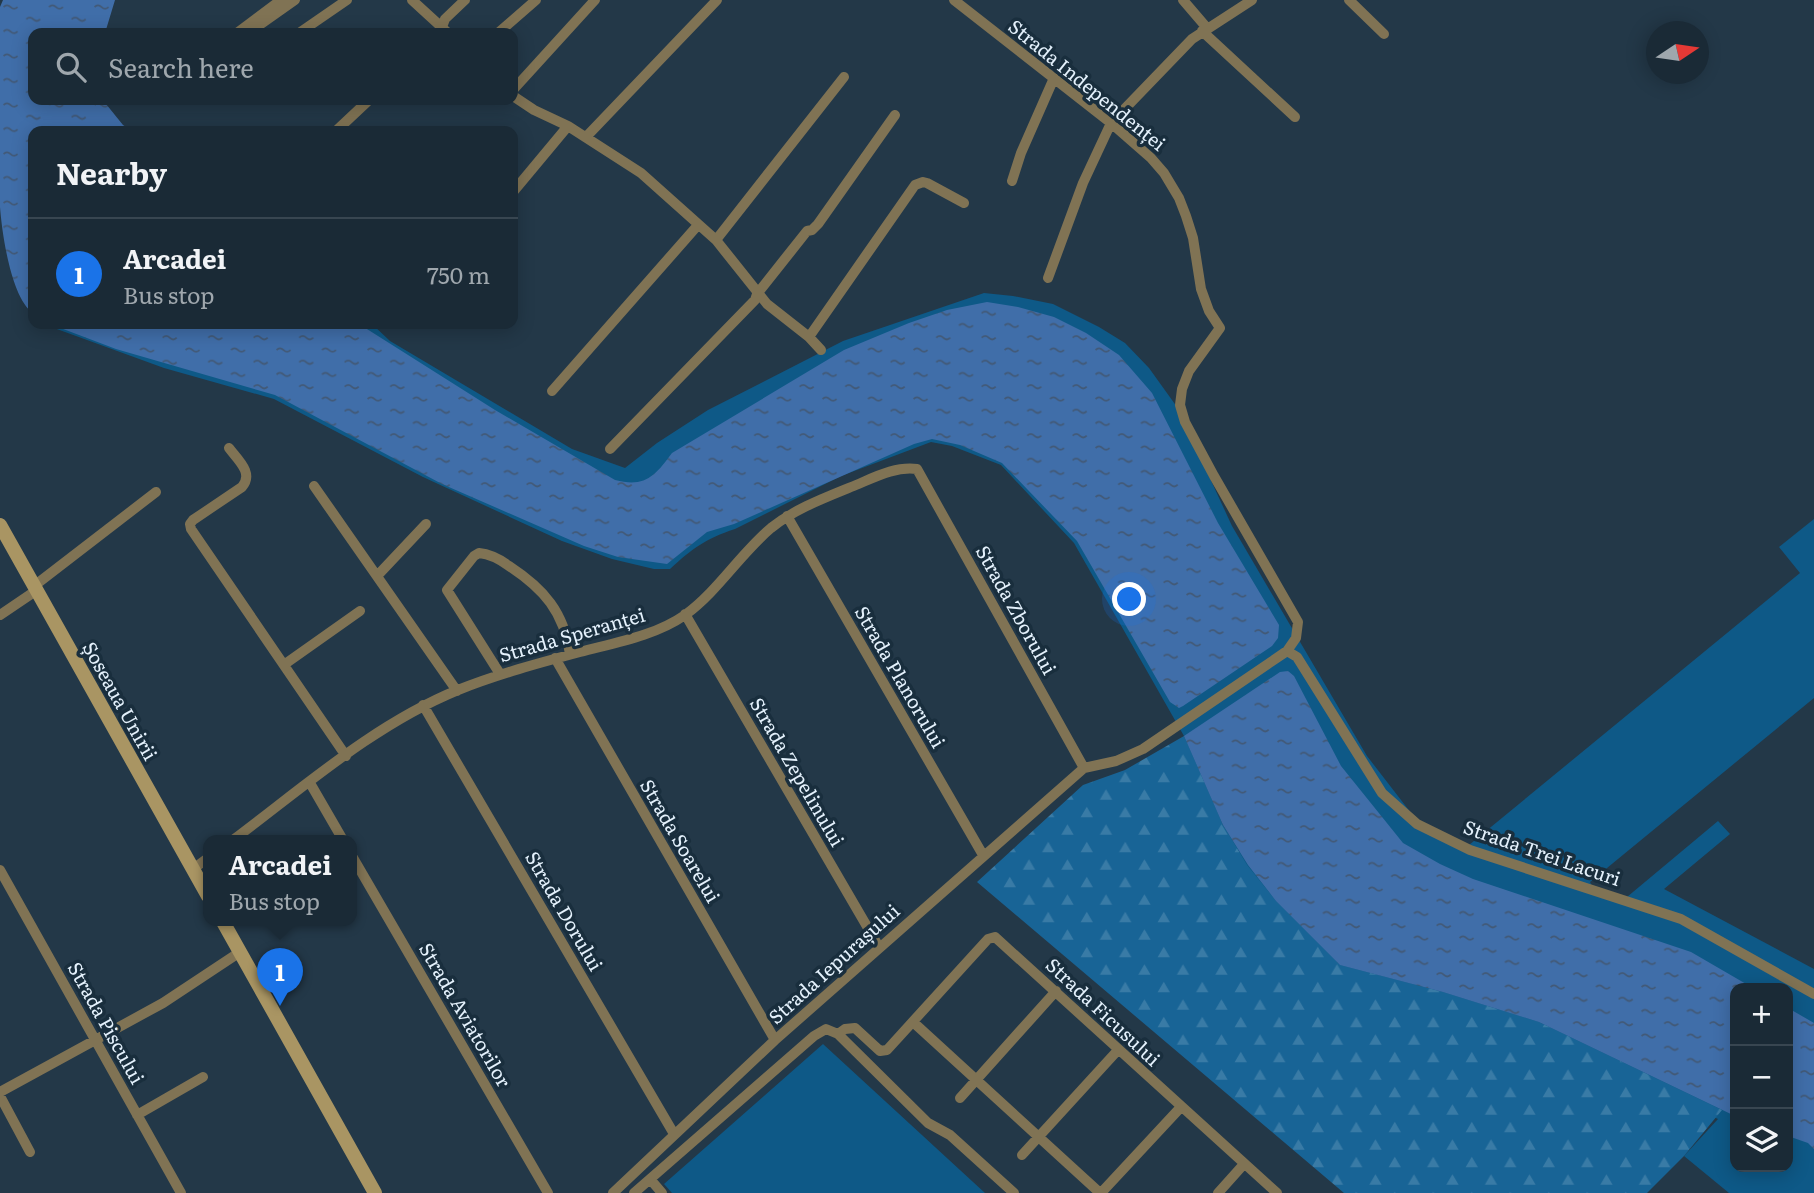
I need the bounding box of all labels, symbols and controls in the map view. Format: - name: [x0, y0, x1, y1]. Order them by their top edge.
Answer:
- street label: Strada Independenței: [1003, 12, 1172, 157]
- north arrow: [1646, 21, 1709, 84]
- search box: [28, 28, 518, 105]
- text: Search here: [108, 47, 254, 86]
- icon: search: [52, 48, 90, 86]
- text: Nearby: [56, 150, 167, 194]
- text: Arcadei: [123, 238, 226, 277]
- text: 1: [74, 257, 84, 291]
- text: 750 m: [427, 257, 490, 291]
- text: Bus stop: [123, 277, 215, 311]
- street label: Strada Zborului: [970, 540, 1064, 679]
- your location: [1112, 582, 1146, 616]
- street label: Strada Speranței: [495, 600, 648, 668]
- street label: Strada Planorului: [849, 600, 953, 753]
- street label: Șoseaua Unirii: [77, 636, 165, 765]
- street label: Strada Zepelinului: [744, 692, 852, 851]
- street label: Strada Soarelui: [634, 773, 728, 908]
- street label: Strada Trei Lacuri: [1460, 812, 1625, 892]
- popup: [203, 835, 357, 926]
- text: Arcadei: [228, 844, 332, 883]
- street label: Strada Dorului: [519, 845, 611, 976]
- text: Bus stop: [228, 883, 320, 917]
- street label: Strada Iepurașului: [761, 897, 905, 1030]
- street label: Strada Aviatorilor: [413, 937, 519, 1092]
- pin: 1: [257, 948, 303, 1006]
- street label: Strada Ficusului: [1040, 951, 1167, 1072]
- street label: Strada Piscului: [62, 956, 152, 1089]
- map controls: [1730, 983, 1793, 1172]
- button: +: [1730, 983, 1793, 1046]
- button: −: [1730, 1046, 1793, 1109]
- button: layers: [1730, 1109, 1793, 1172]

